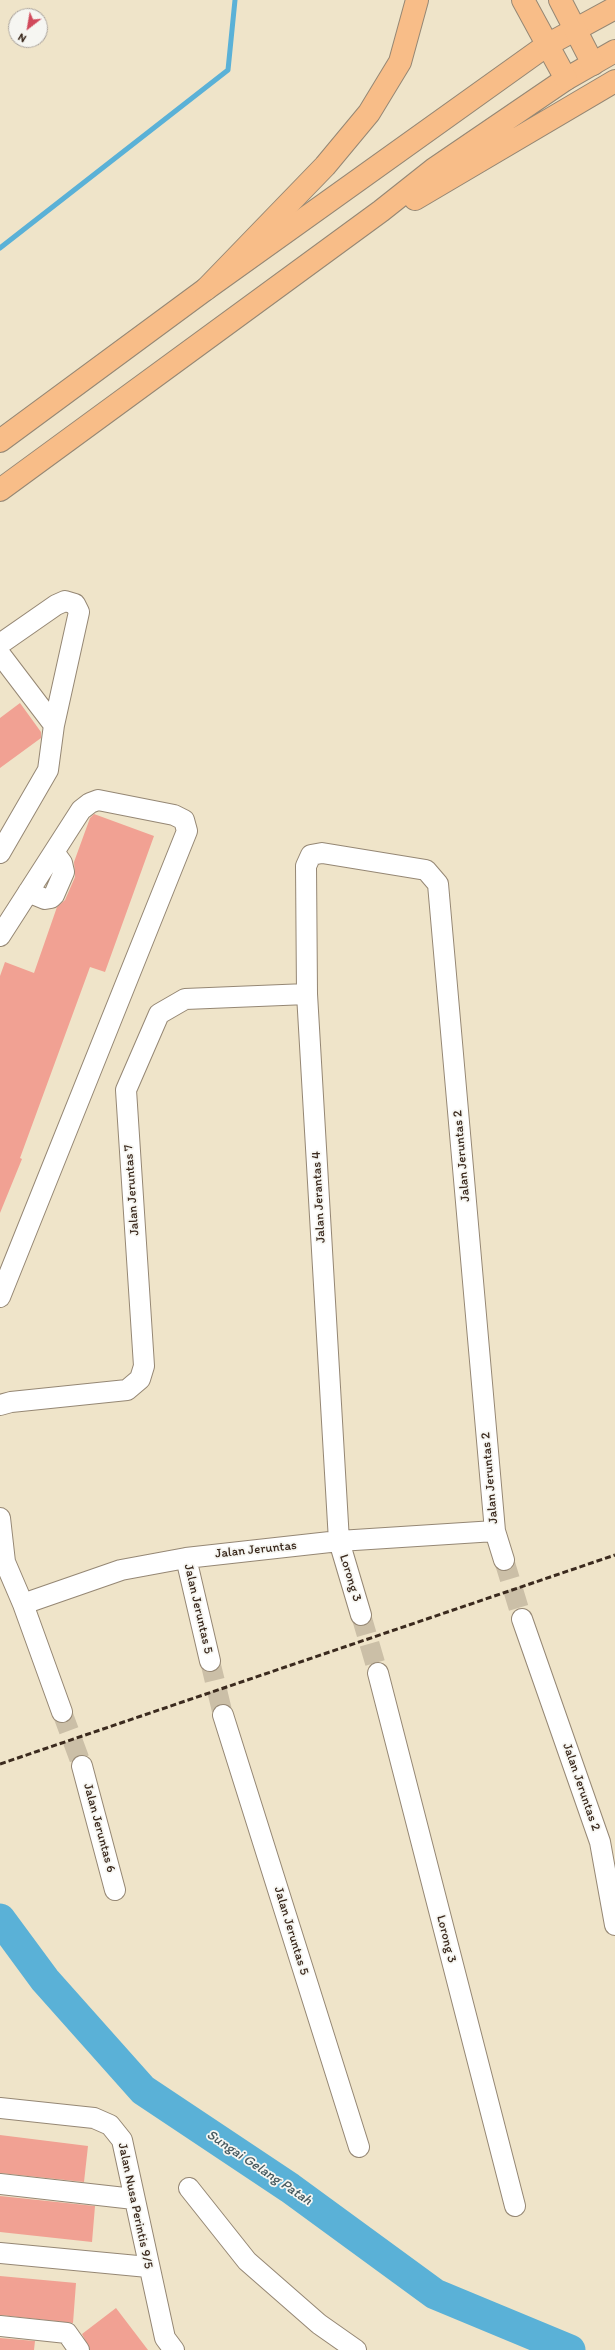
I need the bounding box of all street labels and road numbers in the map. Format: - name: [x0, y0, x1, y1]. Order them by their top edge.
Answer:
- street label: Jalan Jeruntas 2: [450, 1110, 474, 1202]
- street label: Jalan Jeruntas 7: [121, 1144, 143, 1236]
- street label: Jalan Jerantas 4: [309, 1151, 329, 1243]
- street label: Jalan Jeruntas 2: [478, 1432, 502, 1524]
- street label: Jalan Jeruntas: [214, 1538, 298, 1562]
- street label: Lorong 3: [335, 1552, 365, 1604]
- street label: Jalan Jeruntas 5: [180, 1563, 216, 1655]
- street label: Jalan Jeruntas 2: [559, 1741, 603, 1833]
- street label: Jalan Jeruntas 6: [80, 1782, 118, 1874]
- street label: Jalan Jeruntas 5: [270, 1885, 312, 1977]
- street label: Lorong 3: [433, 1914, 459, 1964]
- street label: Jalan Nusa Perintis 9/5: [114, 2142, 156, 2270]

